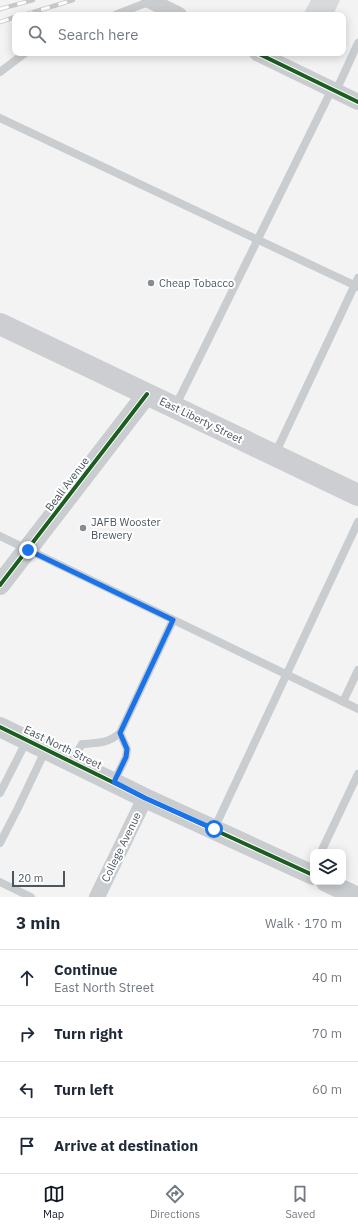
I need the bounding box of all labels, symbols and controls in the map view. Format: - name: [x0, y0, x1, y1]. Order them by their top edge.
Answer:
- search box: [12, 12, 346, 56]
- icon: search: [26, 23, 48, 45]
- text: Search here: [58, 25, 138, 44]
- place label: Cheap Tobacco: [159, 276, 234, 290]
- marker: Cheap Tobacco: [146, 278, 156, 288]
- street label: East Liberty Street: [157, 394, 245, 446]
- street label: Beall Avenue: [42, 454, 92, 514]
- place label: JAFB Wooster Brewery: [91, 515, 161, 542]
- marker: JAFB Wooster Brewery: [78, 523, 88, 533]
- route end: [19, 541, 37, 559]
- street label: East North Street: [22, 722, 104, 772]
- street label: College Avenue: [98, 810, 144, 884]
- route start: [205, 820, 223, 838]
- map controls: [310, 849, 346, 885]
- button: layers: [310, 849, 346, 885]
- scale bar: [12, 869, 65, 888]
- text: 20 m: [18, 871, 43, 885]
- text: 3 min: [16, 912, 60, 934]
- text: Walk · 170 m: [265, 915, 342, 932]
- text: Continue: [54, 960, 118, 979]
- icon: ahead: [16, 967, 38, 989]
- text: 40 m: [312, 969, 342, 986]
- text: East North Street: [54, 979, 154, 996]
- icon: right: [16, 1023, 38, 1045]
- text: Turn right: [54, 1024, 123, 1043]
- text: 70 m: [312, 1025, 342, 1042]
- icon: left: [16, 1079, 38, 1101]
- text: Turn left: [54, 1080, 114, 1099]
- text: 60 m: [312, 1081, 342, 1098]
- icon: arrive: [16, 1135, 38, 1157]
- text: Arrive at destination: [54, 1136, 198, 1155]
- tab: Map: [43, 1183, 65, 1221]
- tab: Directions: [150, 1183, 200, 1221]
- tab: Saved: [285, 1183, 315, 1221]

